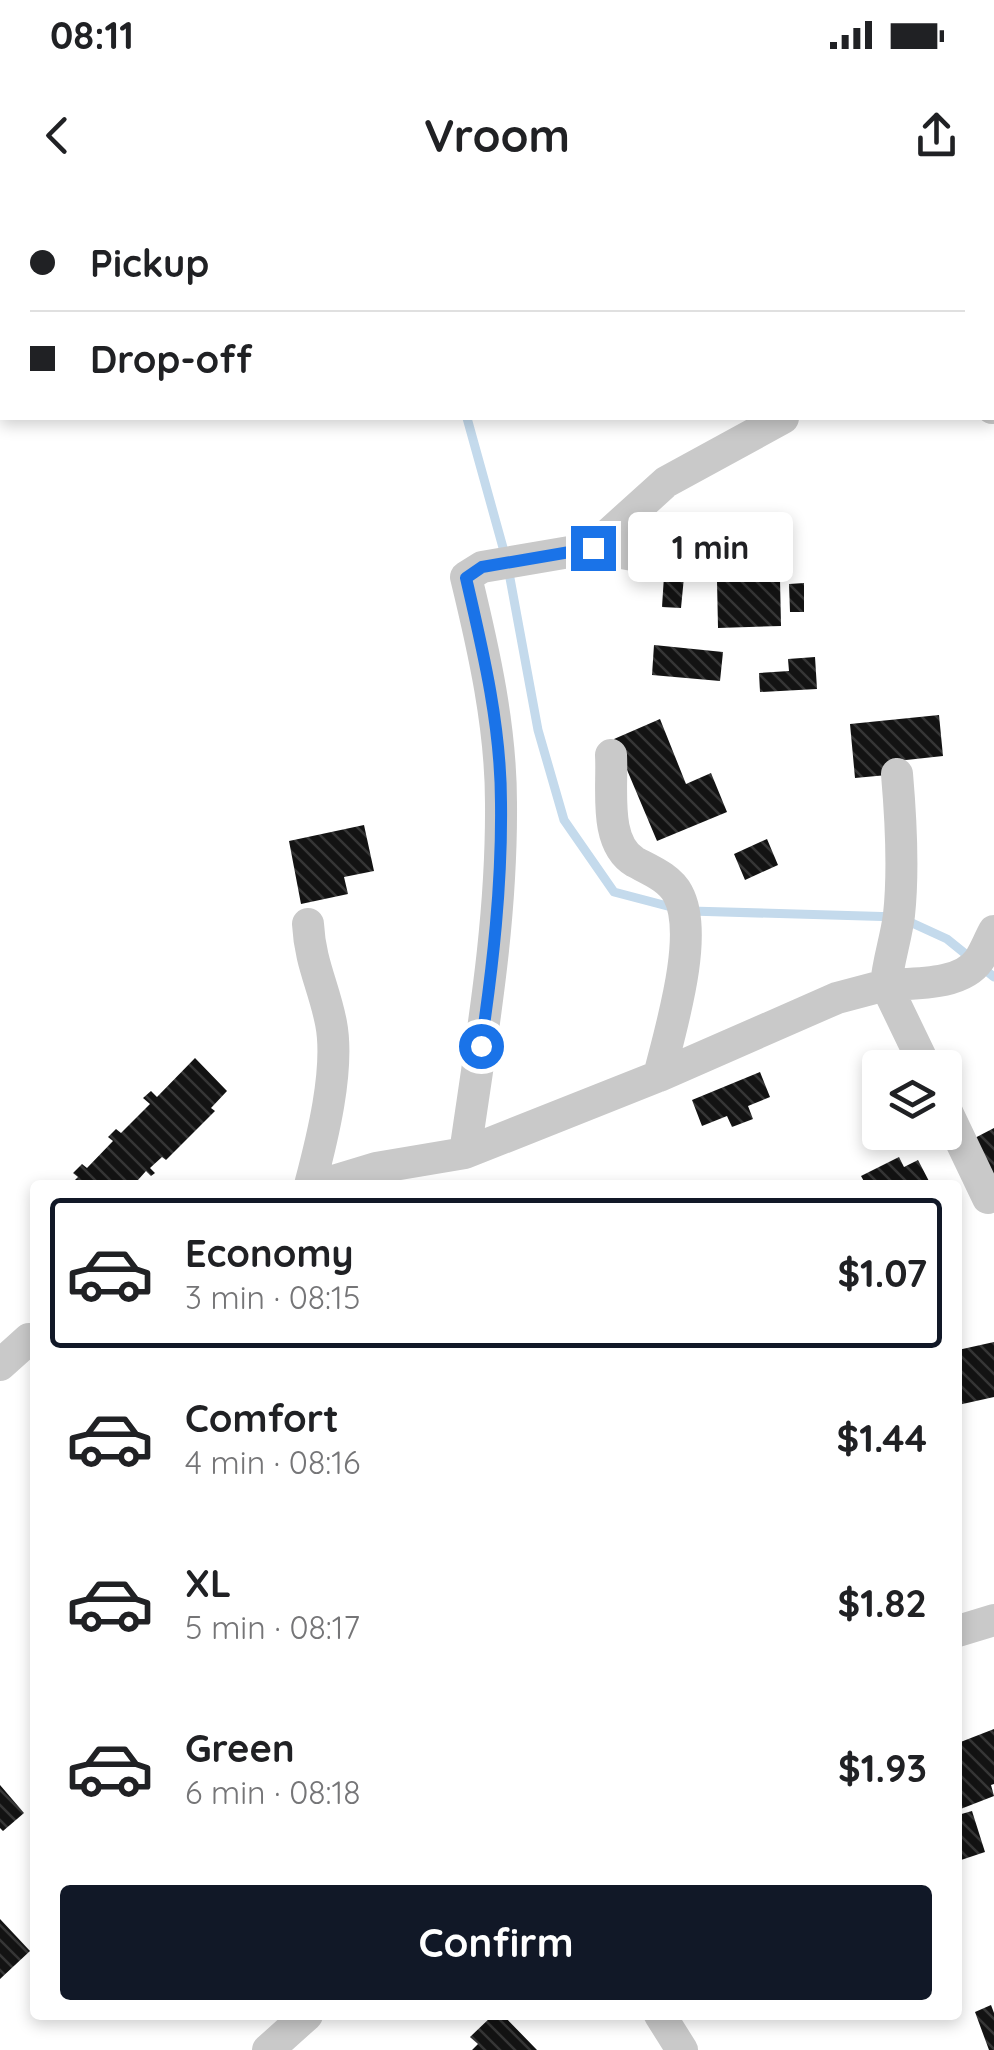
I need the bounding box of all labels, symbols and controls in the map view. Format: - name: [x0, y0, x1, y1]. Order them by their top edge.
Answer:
- text: 08:11: [50, 11, 134, 59]
- text: Vroom: [424, 107, 570, 163]
- icon: back: [30, 108, 85, 163]
- icon: share: [909, 108, 964, 163]
- text: Pickup: [90, 239, 209, 287]
- text: Drop-off: [90, 335, 252, 383]
- callout: 1 min: [628, 513, 793, 583]
- route end: [571, 526, 616, 571]
- text: 1 min: [672, 527, 749, 567]
- route start: [459, 1024, 504, 1069]
- map controls: [862, 1050, 962, 1150]
- button: layers: [862, 1050, 962, 1150]
- icon: car: [65, 1228, 155, 1318]
- text: Economy: [185, 1229, 354, 1277]
- text: $1.07: [837, 1249, 927, 1297]
- text: 3 min · 08:15: [185, 1277, 360, 1317]
- icon: car: [65, 1393, 155, 1483]
- text: Comfort: [185, 1394, 339, 1442]
- text: $1.44: [837, 1414, 927, 1462]
- text: 4 min · 08:16: [185, 1442, 360, 1482]
- icon: car: [65, 1558, 155, 1648]
- text: XL: [185, 1559, 231, 1607]
- text: $1.82: [838, 1579, 927, 1627]
- text: 5 min · 08:17: [185, 1607, 360, 1647]
- icon: car: [65, 1723, 155, 1813]
- text: Green: [185, 1724, 295, 1772]
- text: $1.93: [838, 1744, 927, 1792]
- text: 6 min · 08:18: [185, 1772, 361, 1812]
- button: Confirm: [60, 1885, 932, 2000]

